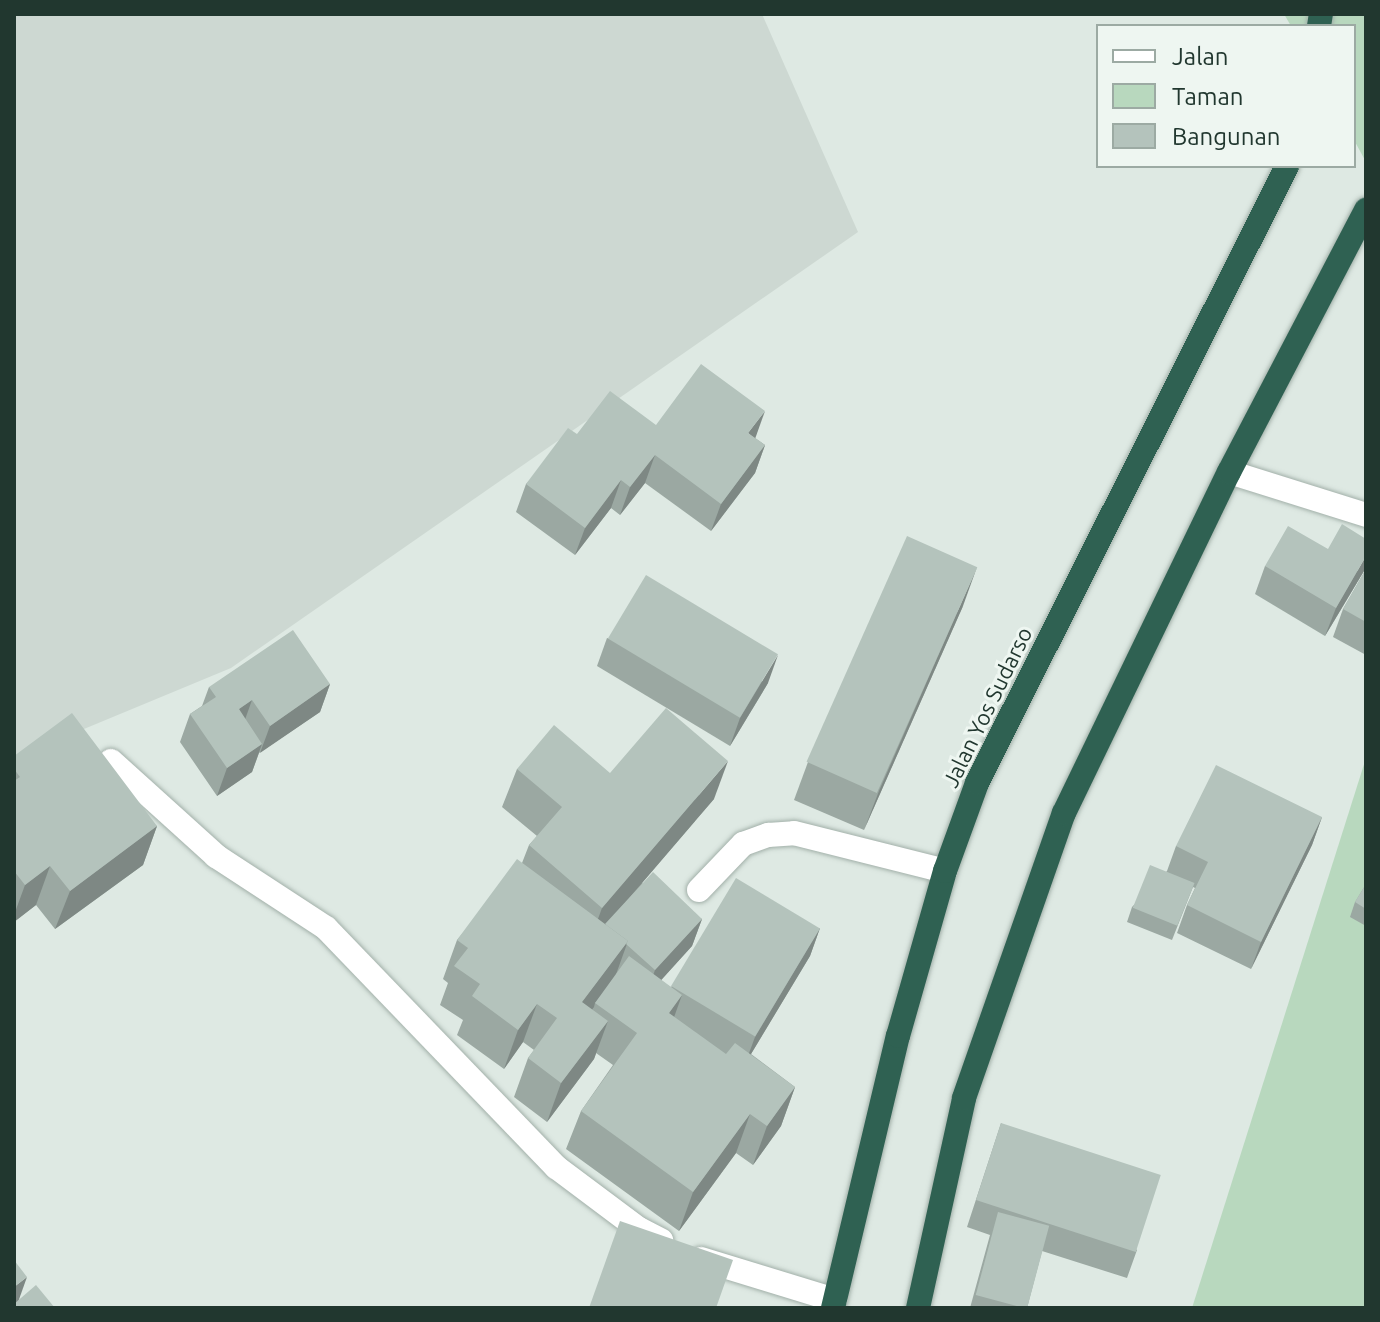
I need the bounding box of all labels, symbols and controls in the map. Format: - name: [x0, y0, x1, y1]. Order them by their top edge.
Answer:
- legend: [1096, 24, 1356, 168]
- text: Jalan: [1172, 43, 1229, 70]
- text: Taman: [1172, 83, 1244, 110]
- text: Bangunan: [1172, 123, 1281, 150]
- street label: Jalan Yos Sudarso: [937, 623, 1037, 791]

